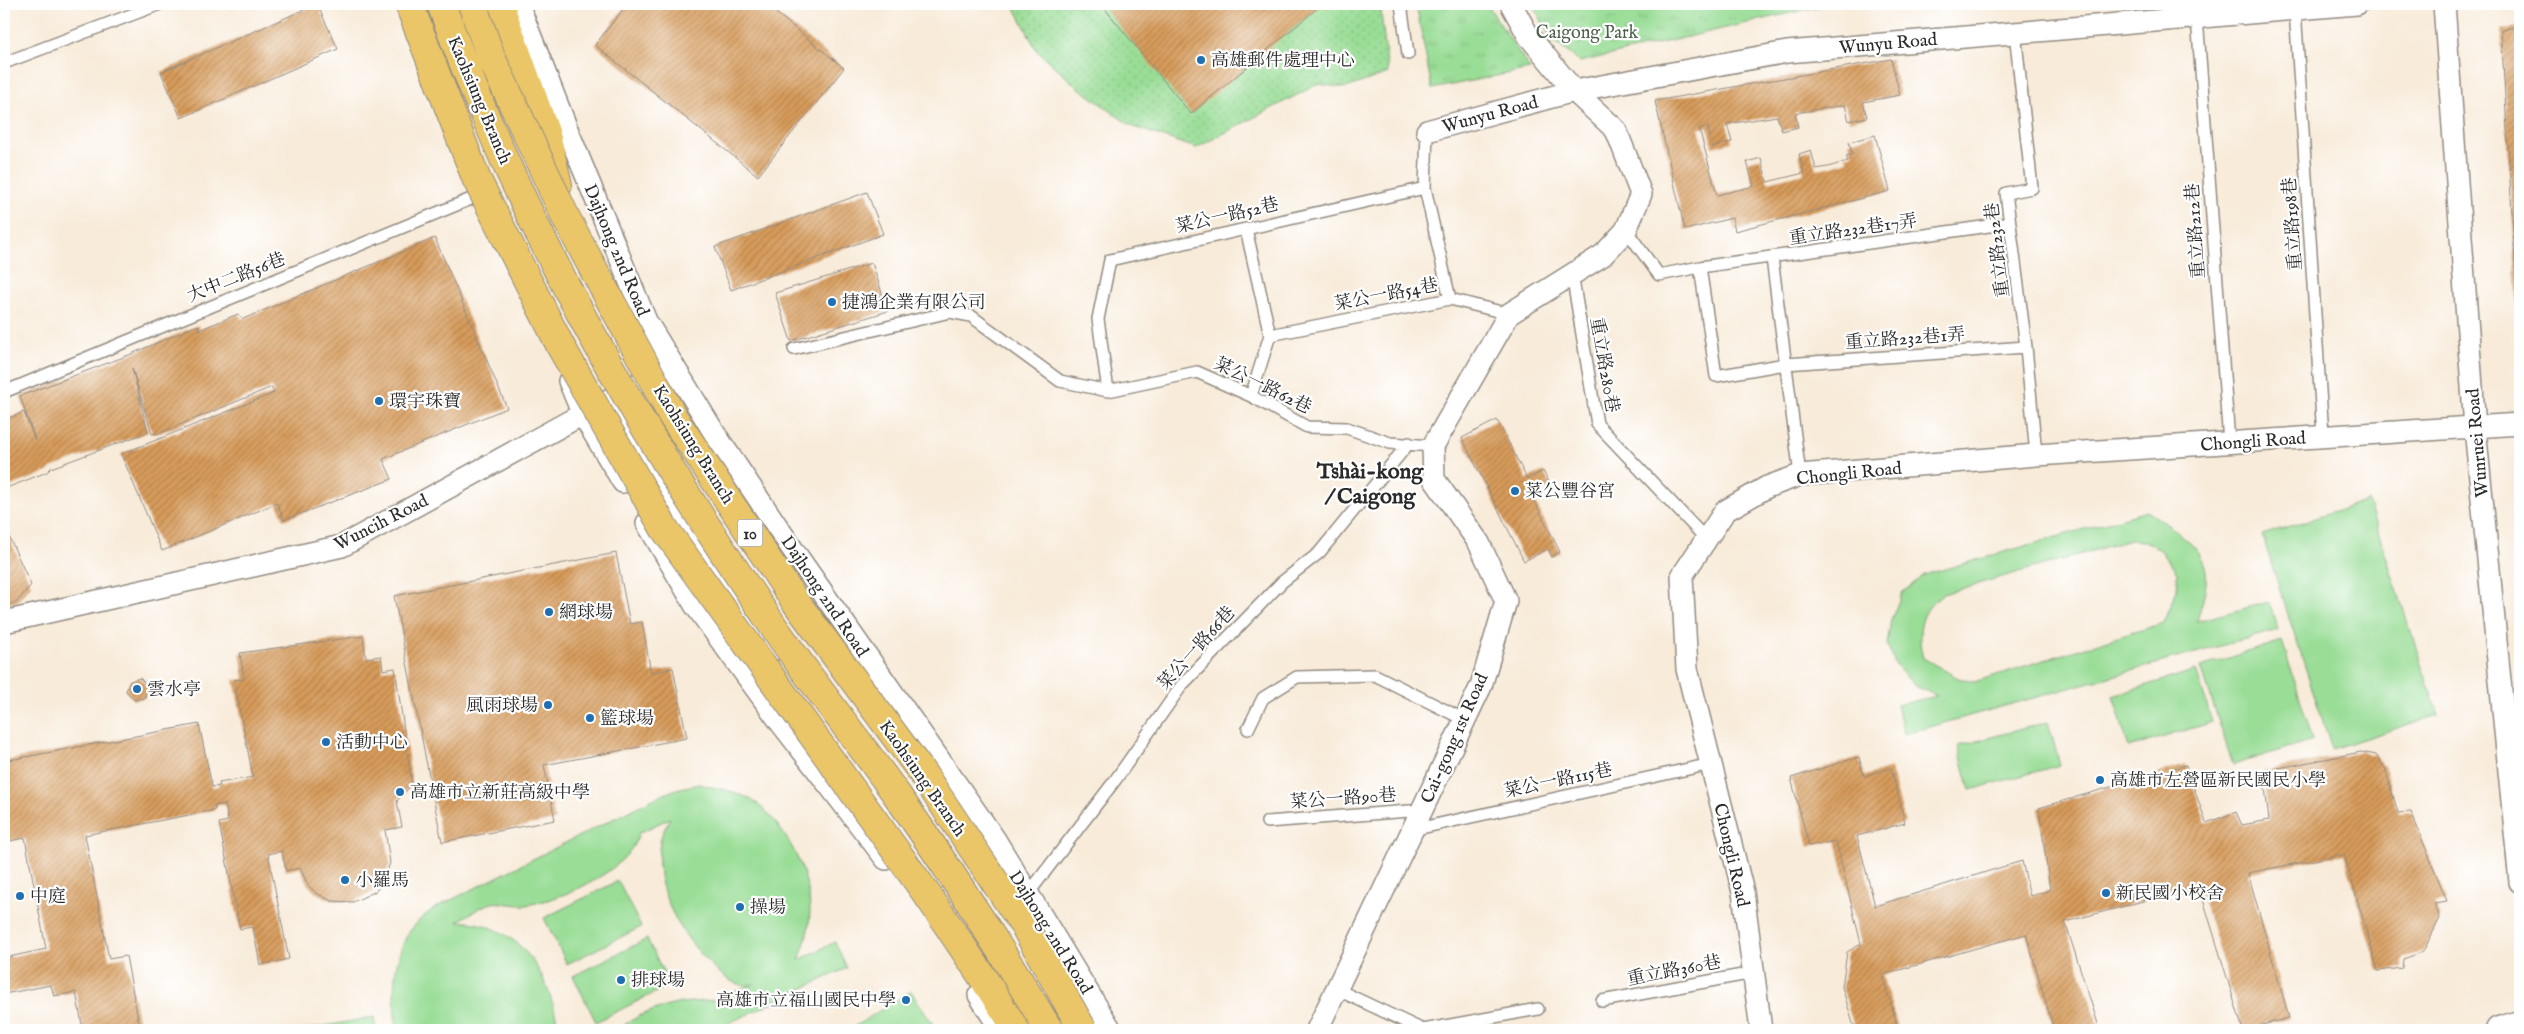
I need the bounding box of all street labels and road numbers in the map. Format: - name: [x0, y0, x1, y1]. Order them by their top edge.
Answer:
- street label: Wunyu Road: [1838, 29, 1938, 60]
- street label: Kaohsiung Branch: [441, 33, 516, 168]
- street label: Wunyu Road: [1440, 92, 1541, 139]
- street label: 重立路198巷: [2279, 176, 2308, 271]
- street label: Dajhong 2nd Road: [577, 181, 654, 320]
- street label: 重立路212巷: [2182, 182, 2211, 279]
- street label: 菜公一路52巷: [1174, 193, 1281, 239]
- street label: 重立路232巷: [1981, 201, 2016, 299]
- street label: 重立路232巷17弄: [1788, 210, 1919, 251]
- street label: 大中二路56巷: [184, 248, 289, 309]
- street label: 菜公一路54巷: [1332, 274, 1440, 317]
- street label: 重立路280巷: [1584, 316, 1623, 415]
- street label: 重立路232巷1弄: [1844, 324, 1966, 355]
- street label: 菜公一路62巷: [1210, 353, 1315, 420]
- street label: Kaohsiung Branch: [647, 381, 739, 509]
- street label: Wunruei Road: [2462, 387, 2495, 498]
- street label: Chongli Road: [2200, 427, 2307, 458]
- street label: Chongli Road: [1795, 457, 1903, 491]
- street label: Wuncih Road: [331, 490, 433, 557]
- road number: 10: [738, 520, 762, 546]
- street label: Dajhong 2nd Road: [775, 532, 873, 662]
- street label: 菜公一路66巷: [1153, 602, 1241, 696]
- street label: Cai-gong 1st Road: [1416, 669, 1495, 807]
- street label: Kaohsiung Branch: [873, 716, 971, 842]
- street label: 菜公一路115巷: [1502, 759, 1614, 804]
- street label: 菜公一路90巷: [1289, 784, 1397, 815]
- street label: Chongli Road: [1707, 801, 1754, 910]
- street label: Dajhong 2nd Road: [1003, 867, 1097, 999]
- street label: 重立路360巷: [1625, 951, 1723, 992]

